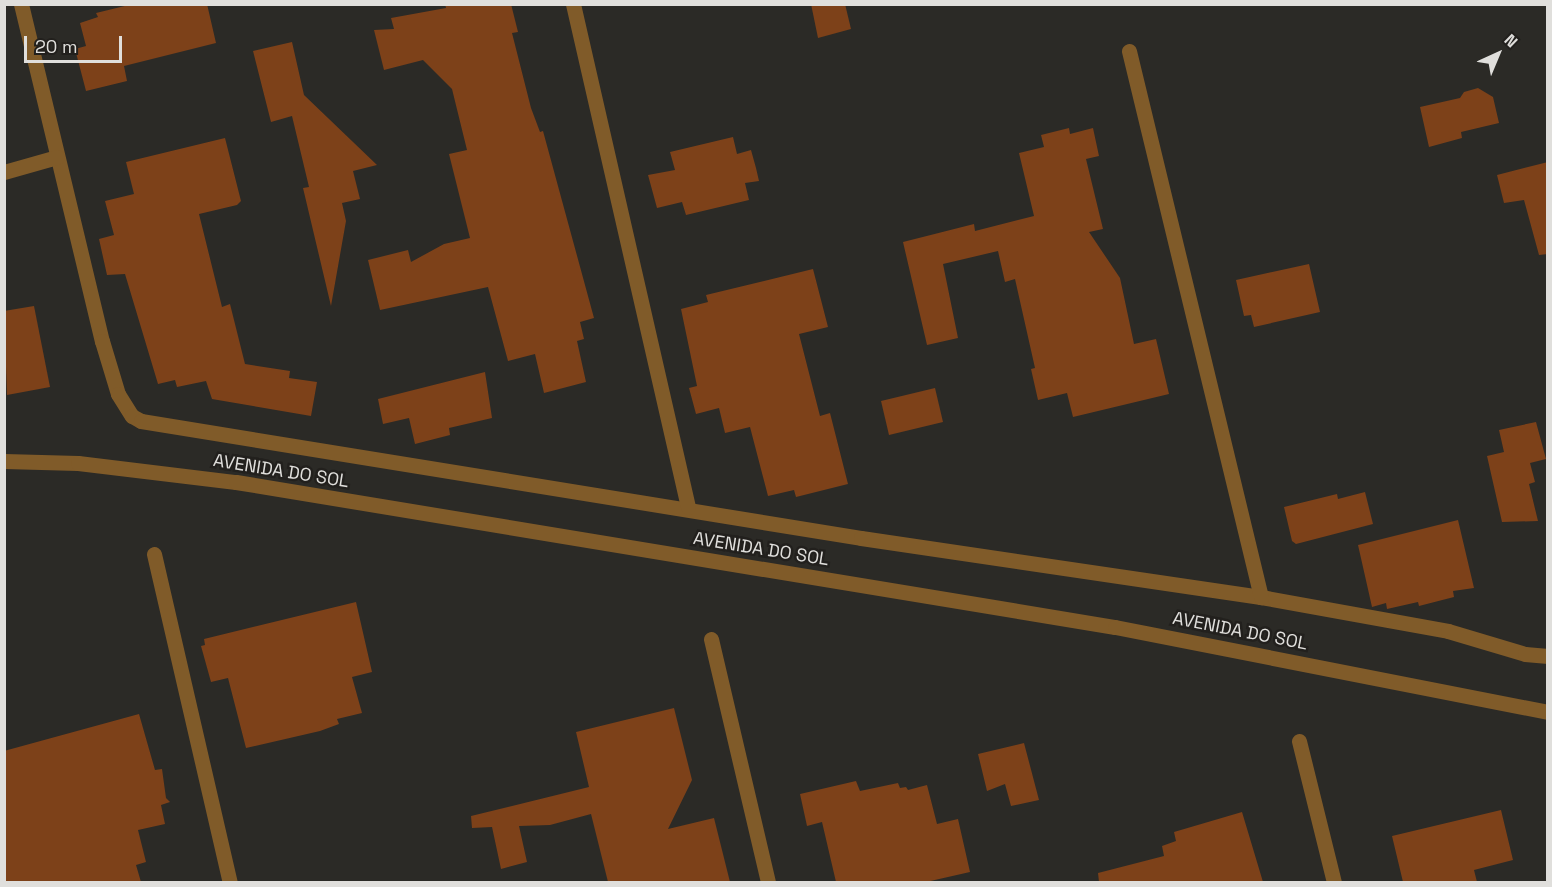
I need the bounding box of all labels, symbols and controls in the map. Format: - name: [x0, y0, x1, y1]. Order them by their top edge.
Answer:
- scale bar: [27, 24, 124, 62]
- north arrow: [1468, 24, 1528, 84]
- text: N: [1500, 29, 1522, 52]
- text: 20 m: [35, 35, 78, 58]
- street label: AVENIDA DO SOL: [212, 450, 350, 492]
- street label: AVENIDA DO SOL: [692, 528, 830, 570]
- street label: AVENIDA DO SOL: [1171, 607, 1309, 655]

